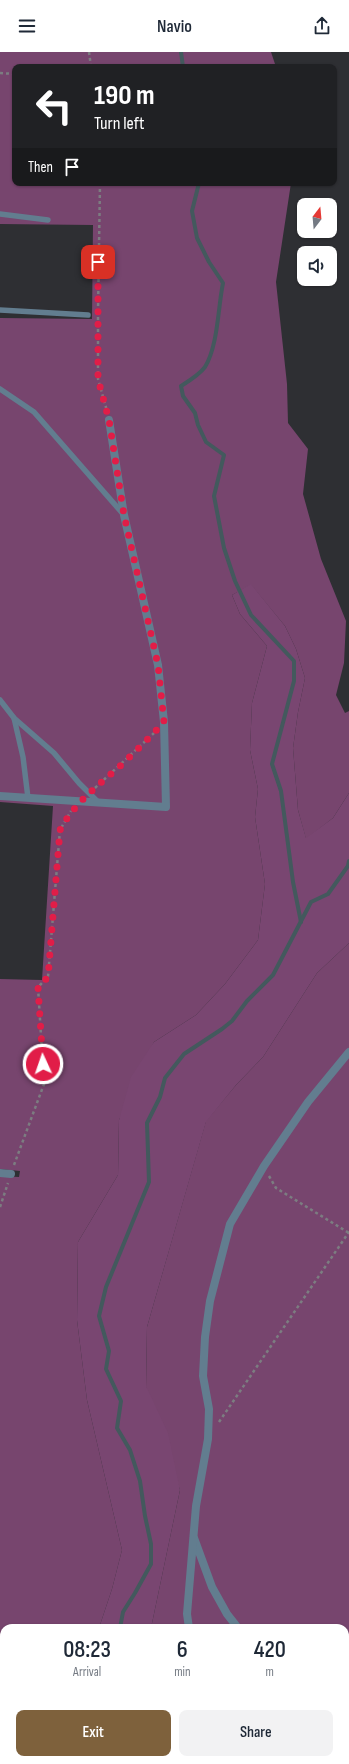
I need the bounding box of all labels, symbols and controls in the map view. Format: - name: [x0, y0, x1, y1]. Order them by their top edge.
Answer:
- icon: menu: [16, 15, 38, 37]
- icon: share: [311, 15, 333, 37]
- text: Navio: [157, 16, 192, 37]
- text: 190 m: [94, 79, 155, 112]
- icon: left: [28, 80, 80, 132]
- text: Turn left: [94, 113, 145, 134]
- icon: arrive: [61, 156, 83, 178]
- text: Then: [28, 158, 53, 177]
- north arrow: [297, 198, 337, 238]
- map controls: [297, 198, 337, 286]
- pin: [81, 245, 115, 279]
- button: sound: [297, 246, 337, 286]
- icon: arrive: [87, 251, 109, 273]
- position arrow: [22, 1043, 64, 1085]
- text: 08:23: [63, 1635, 111, 1664]
- text: 6: [177, 1635, 188, 1664]
- text: 420: [254, 1635, 286, 1664]
- text: Arrival: [73, 1664, 101, 1680]
- text: min: [174, 1664, 191, 1680]
- text: m: [266, 1664, 274, 1680]
- button: Exit: [16, 1710, 171, 1756]
- button: Share: [179, 1710, 333, 1756]

